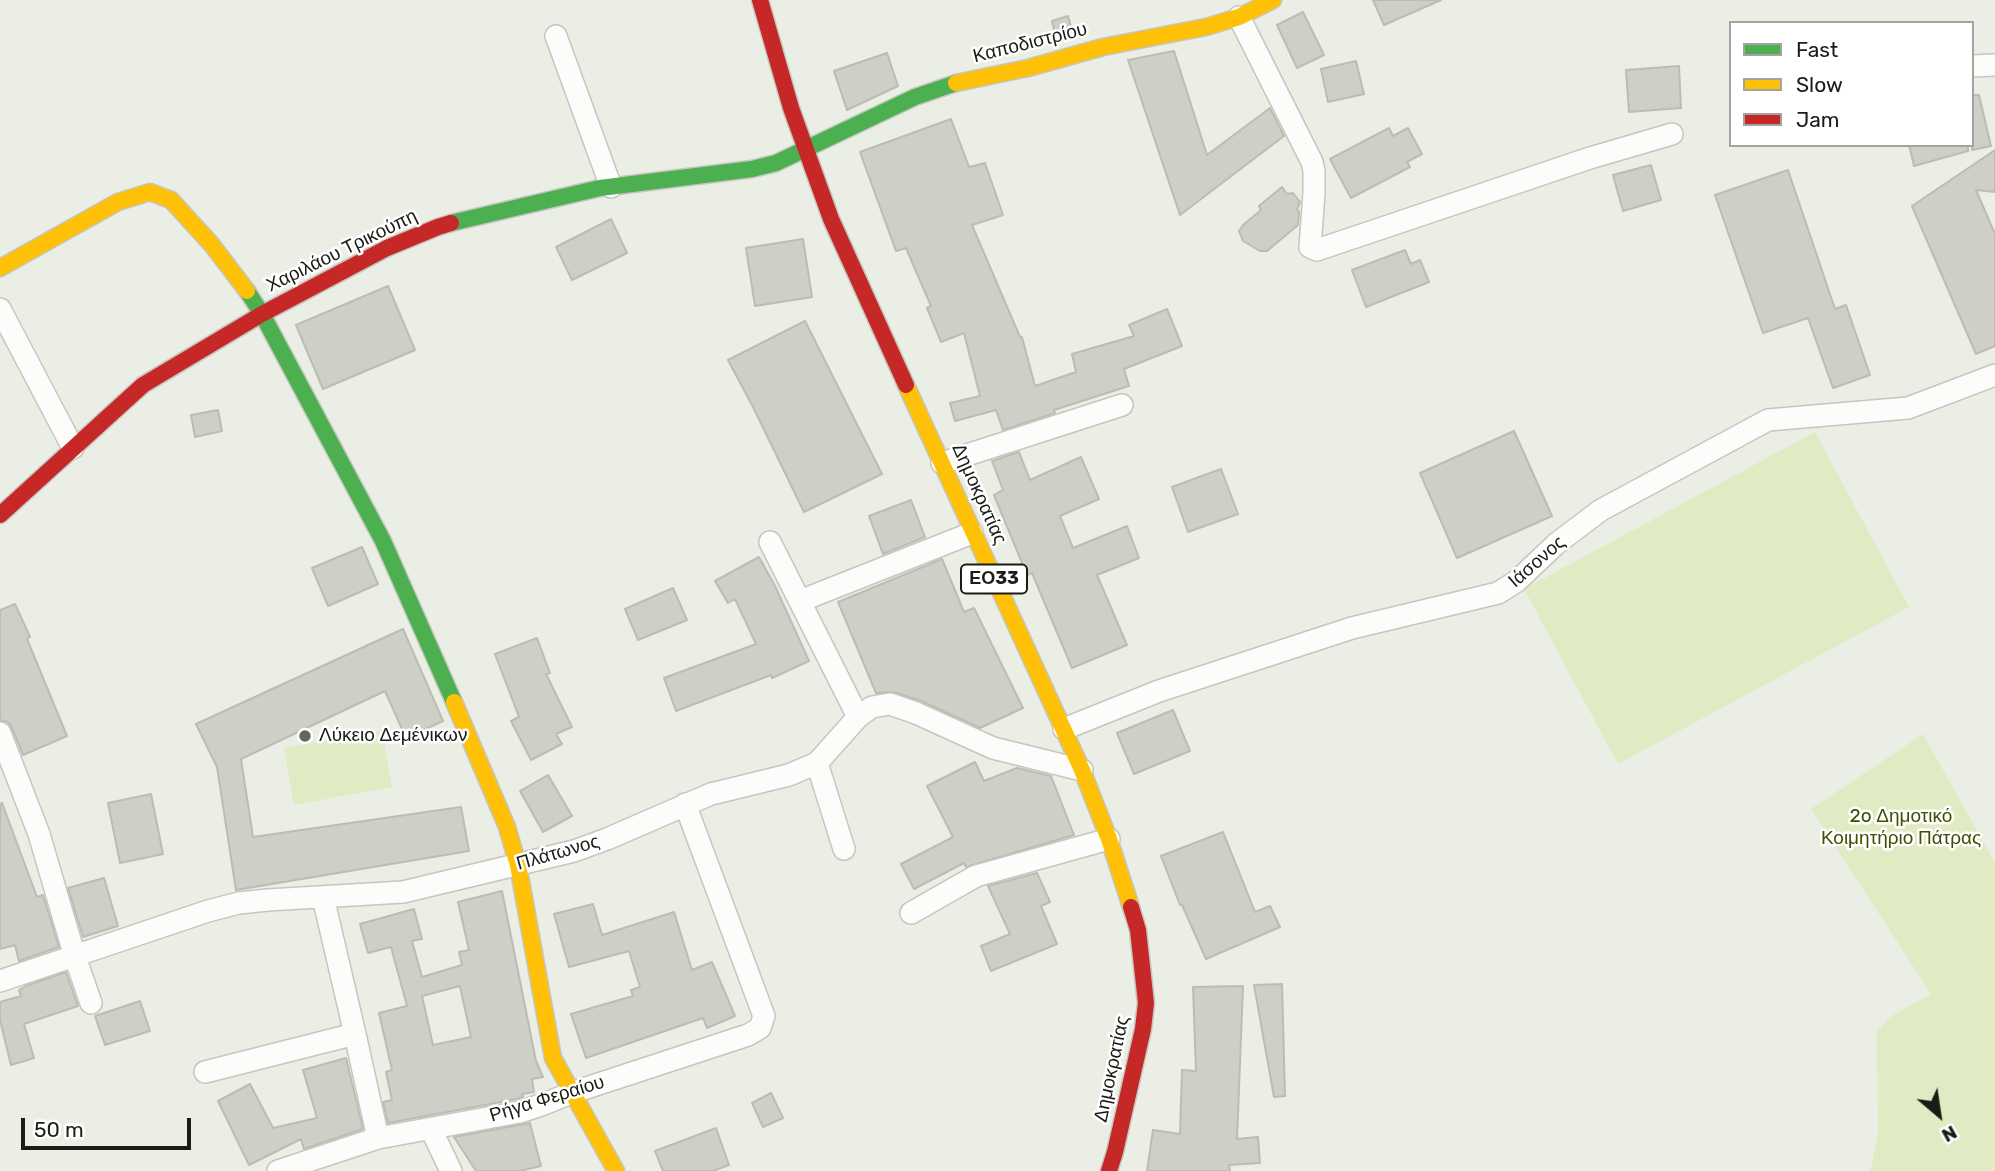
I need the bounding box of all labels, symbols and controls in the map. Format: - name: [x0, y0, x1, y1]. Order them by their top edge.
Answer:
- street label: Καποδιστρίου: [971, 18, 1089, 68]
- legend: [1729, 21, 1974, 147]
- text: Fast: [1796, 37, 1838, 62]
- text: Slow: [1796, 72, 1843, 97]
- text: Jam: [1796, 107, 1840, 132]
- street label: Χαριλάου Τρικούπη: [263, 205, 421, 297]
- street label: Δημοκρατίας: [947, 440, 1011, 548]
- street label: Ιάσονος: [1504, 531, 1570, 593]
- road number: ΕΟ33: [961, 564, 1027, 594]
- place label: Λύκειο Δεμένικων: [319, 725, 467, 747]
- marker: Λύκειο Δεμένικων: [297, 728, 313, 744]
- park label: 2o Δημοτικό Κοιμητήριο Πάτρας: [1821, 806, 1981, 850]
- street label: Πλάτωνος: [514, 830, 602, 876]
- street label: Δημοκρατίας: [1090, 1014, 1134, 1124]
- street label: Ρήγα Φεραίου: [487, 1071, 607, 1127]
- north arrow: [1904, 1080, 1974, 1150]
- scale bar: [24, 1104, 194, 1148]
- text: 50 m: [34, 1117, 84, 1142]
- text: N: [1938, 1120, 1961, 1147]

